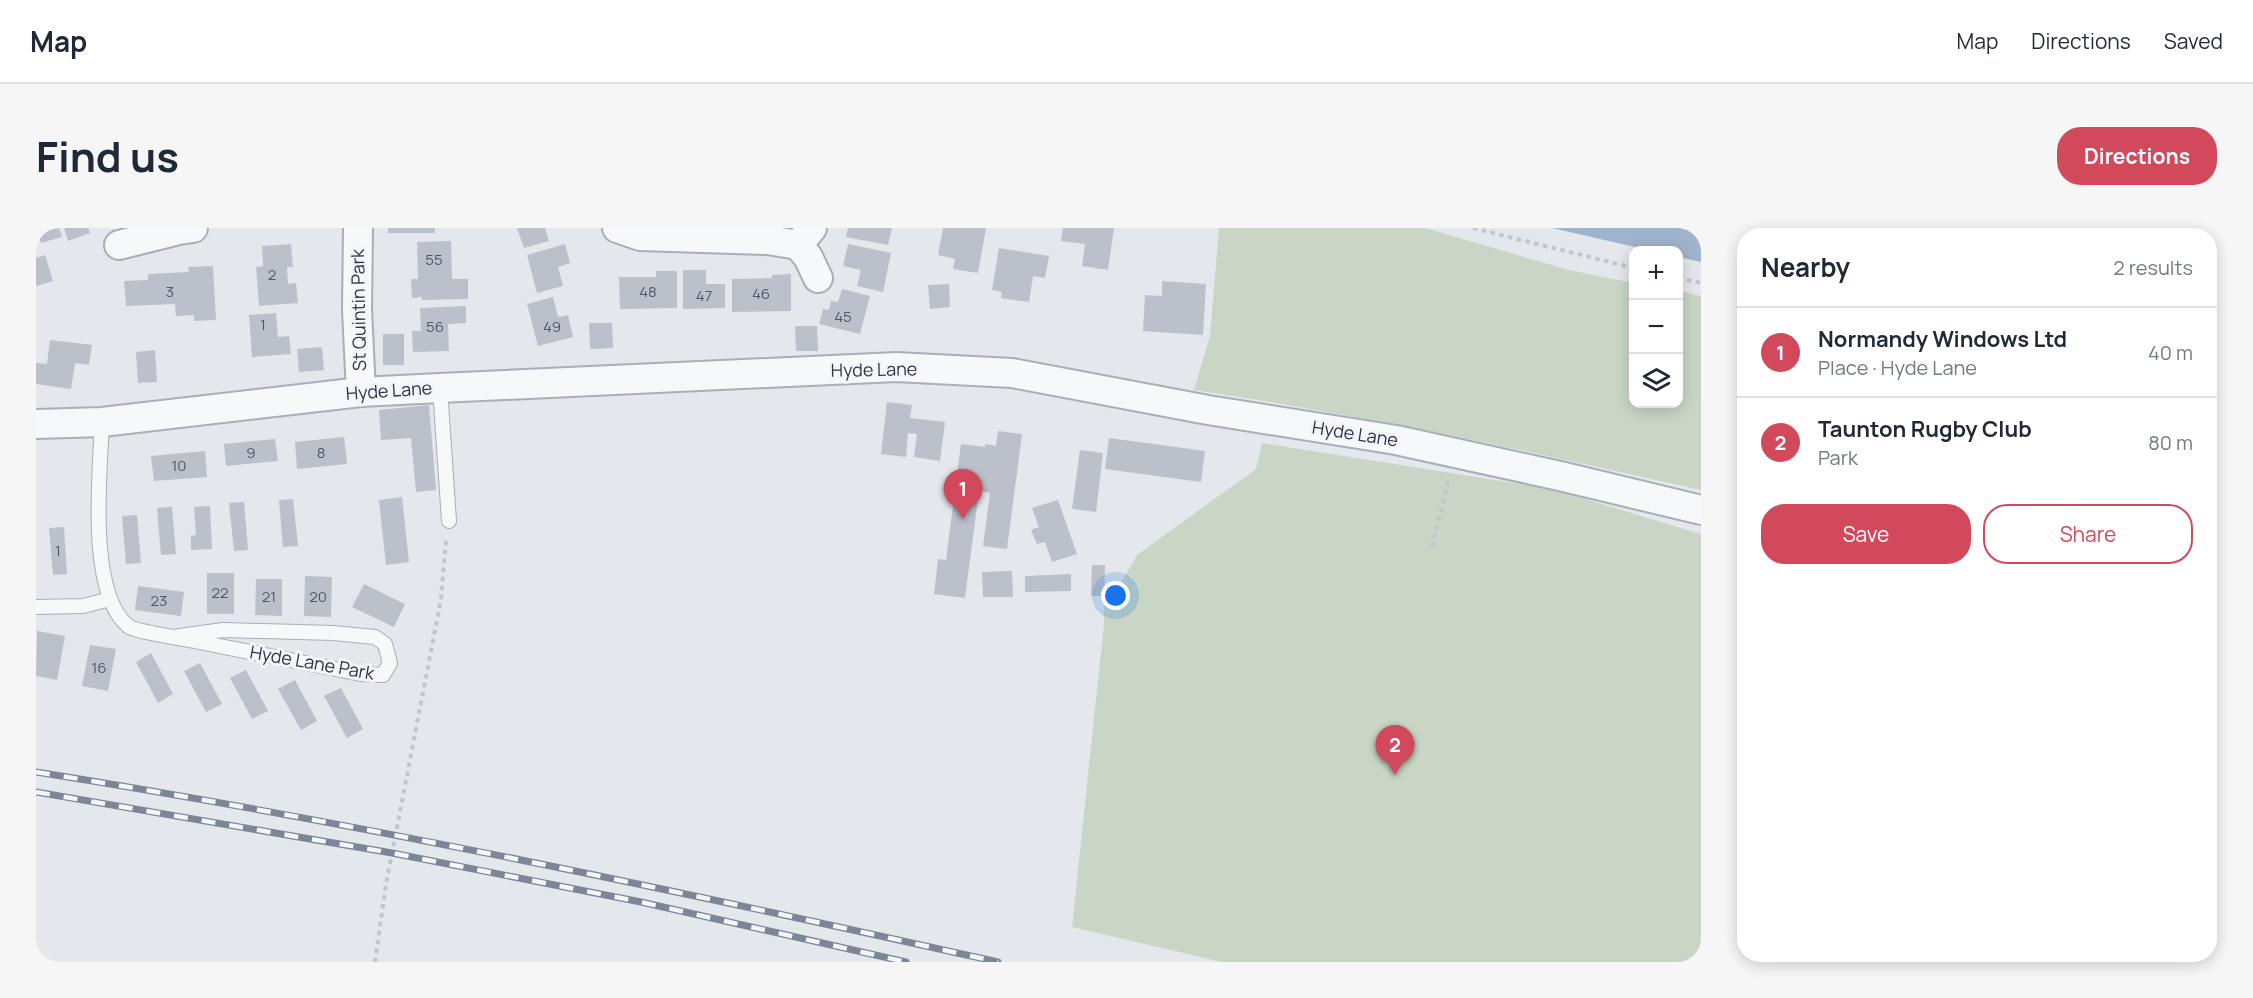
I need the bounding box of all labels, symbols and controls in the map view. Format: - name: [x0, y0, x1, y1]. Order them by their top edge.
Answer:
- text: Map: [30, 22, 87, 60]
- text: Map: [1957, 27, 1998, 55]
- text: Directions: [2031, 27, 2131, 55]
- text: Saved: [2164, 27, 2223, 55]
- text: Find us: [36, 127, 179, 185]
- button: Directions: [2057, 127, 2217, 185]
- map controls: [1629, 246, 1683, 408]
- button: +: [1629, 246, 1683, 300]
- street label: St Quintin Park: [345, 248, 371, 371]
- house number: 55: [425, 249, 443, 270]
- text: Nearby: [1761, 249, 1850, 285]
- text: 2 results: [2113, 254, 2193, 281]
- house number: 2: [268, 264, 276, 285]
- house number: 3: [166, 281, 174, 302]
- house number: 48: [639, 281, 657, 302]
- house number: 46: [752, 283, 770, 304]
- house number: 47: [696, 285, 712, 306]
- button: −: [1629, 300, 1683, 354]
- house number: 45: [834, 306, 852, 327]
- house number: 1: [260, 314, 266, 335]
- house number: 56: [426, 316, 444, 337]
- house number: 49: [543, 316, 561, 337]
- text: Normandy Windows Ltd: [1818, 324, 2067, 354]
- text: 1: [1776, 339, 1785, 366]
- text: 40 m: [2148, 339, 2193, 366]
- button: layers: [1629, 354, 1683, 408]
- text: Place · Hyde Lane: [1818, 354, 1977, 381]
- street label: Hyde Lane: [830, 356, 917, 382]
- street label: Hyde Lane: [345, 375, 433, 405]
- street label: Hyde Lane: [1311, 414, 1400, 452]
- text: Taunton Rugby Club: [1818, 414, 2032, 444]
- text: 2: [1775, 429, 1786, 456]
- text: 80 m: [2148, 429, 2193, 456]
- house number: 9: [246, 442, 256, 463]
- house number: 8: [317, 442, 325, 463]
- text: Park: [1818, 444, 1858, 471]
- house number: 10: [172, 455, 187, 476]
- pin: 1: [944, 470, 982, 519]
- button: Save: [1761, 504, 1971, 564]
- button: Share: [1983, 504, 2193, 564]
- house number: 1: [55, 540, 61, 561]
- your location: [1101, 581, 1130, 610]
- house number: 22: [211, 582, 229, 603]
- house number: 21: [262, 586, 276, 607]
- house number: 20: [309, 586, 327, 607]
- house number: 23: [151, 590, 167, 611]
- street label: Hyde Lane Park: [248, 639, 377, 685]
- house number: 16: [91, 657, 107, 678]
- pin: 2: [1376, 726, 1414, 775]

